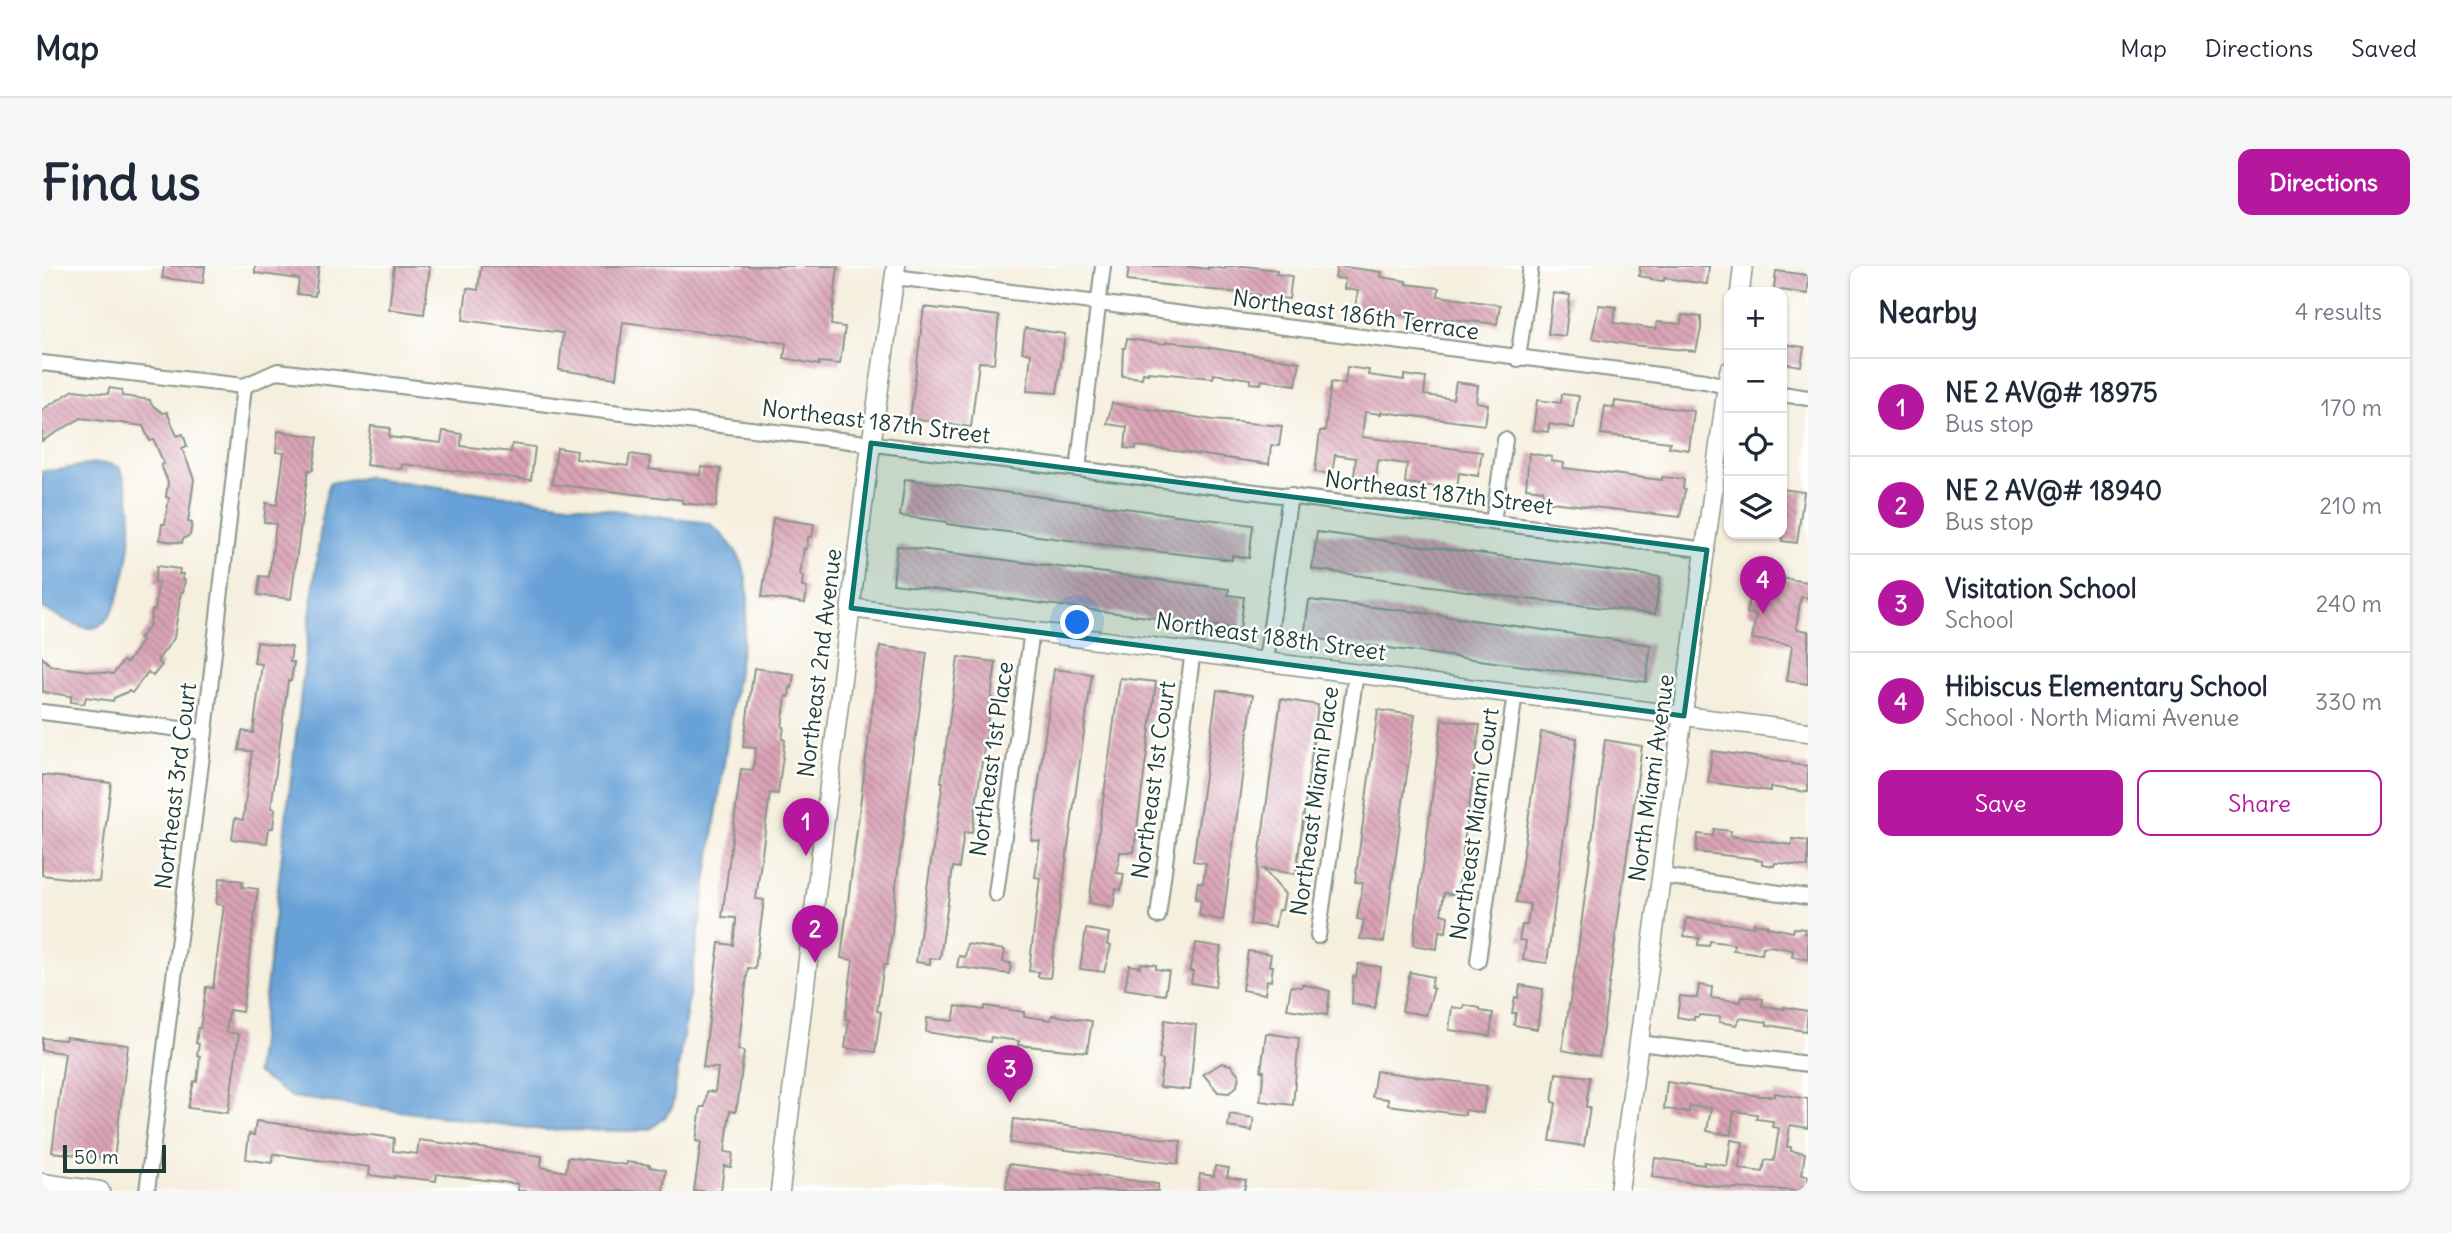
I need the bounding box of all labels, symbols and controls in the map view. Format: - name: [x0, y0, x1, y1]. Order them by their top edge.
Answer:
- text: Map: [35, 27, 99, 69]
- text: Map: [2120, 33, 2167, 63]
- text: Directions: [2205, 33, 2313, 63]
- text: Saved: [2351, 33, 2417, 63]
- button: Directions: [2238, 149, 2410, 215]
- text: Find us: [42, 152, 200, 213]
- street label: Northeast 186th Terrace: [1231, 282, 1481, 346]
- map controls: [1724, 287, 1787, 539]
- button: +: [1724, 287, 1787, 350]
- text: Nearby: [1878, 293, 1978, 331]
- text: 4 results: [2295, 297, 2382, 326]
- button: −: [1724, 350, 1787, 413]
- text: NE 2 AV@# 18975: [1945, 376, 2158, 409]
- street label: Northeast 187th Street: [760, 393, 992, 449]
- text: 1: [1896, 393, 1906, 422]
- text: 170 m: [2321, 393, 2382, 422]
- text: Bus stop: [1945, 409, 2034, 438]
- button: locate: [1724, 413, 1787, 476]
- street label: Northeast 187th Street: [1323, 464, 1555, 520]
- text: NE 2 AV@# 18940: [1945, 474, 2162, 507]
- button: layers: [1724, 476, 1787, 539]
- text: 2: [1895, 491, 1907, 520]
- text: 210 m: [2319, 491, 2382, 520]
- text: Bus stop: [1945, 507, 2034, 536]
- street label: Northeast 2nd Avenue: [791, 547, 847, 779]
- pin: 4: [1740, 556, 1786, 614]
- text: Visitation School: [1945, 572, 2137, 605]
- text: 3: [1894, 589, 1908, 618]
- text: 240 m: [2316, 589, 2382, 618]
- your location: [1060, 605, 1094, 639]
- text: School: [1945, 605, 2014, 634]
- street label: Northeast 188th Street: [1154, 606, 1388, 667]
- street label: Northeast 1st Place: [963, 660, 1019, 858]
- text: Hibiscus Elementary School: [1945, 670, 2268, 703]
- street label: North Miami Avenue: [1622, 672, 1680, 884]
- street label: Northeast 1st Court: [1125, 679, 1181, 881]
- street label: Northeast 3rd Court: [148, 681, 202, 891]
- street label: Northeast Miami Place: [1284, 684, 1344, 918]
- text: 4: [1894, 687, 1908, 716]
- text: 330 m: [2315, 687, 2382, 716]
- text: School · North Miami Avenue: [1945, 703, 2239, 732]
- street label: Northeast Miami Court: [1443, 706, 1505, 942]
- button: Save: [1878, 770, 2123, 836]
- button: Share: [2137, 770, 2382, 836]
- pin: 1: [783, 798, 829, 856]
- pin: 2: [792, 905, 838, 963]
- pin: 3: [987, 1045, 1033, 1103]
- scale bar: [63, 1142, 166, 1174]
- text: 50 m: [74, 1145, 119, 1169]

